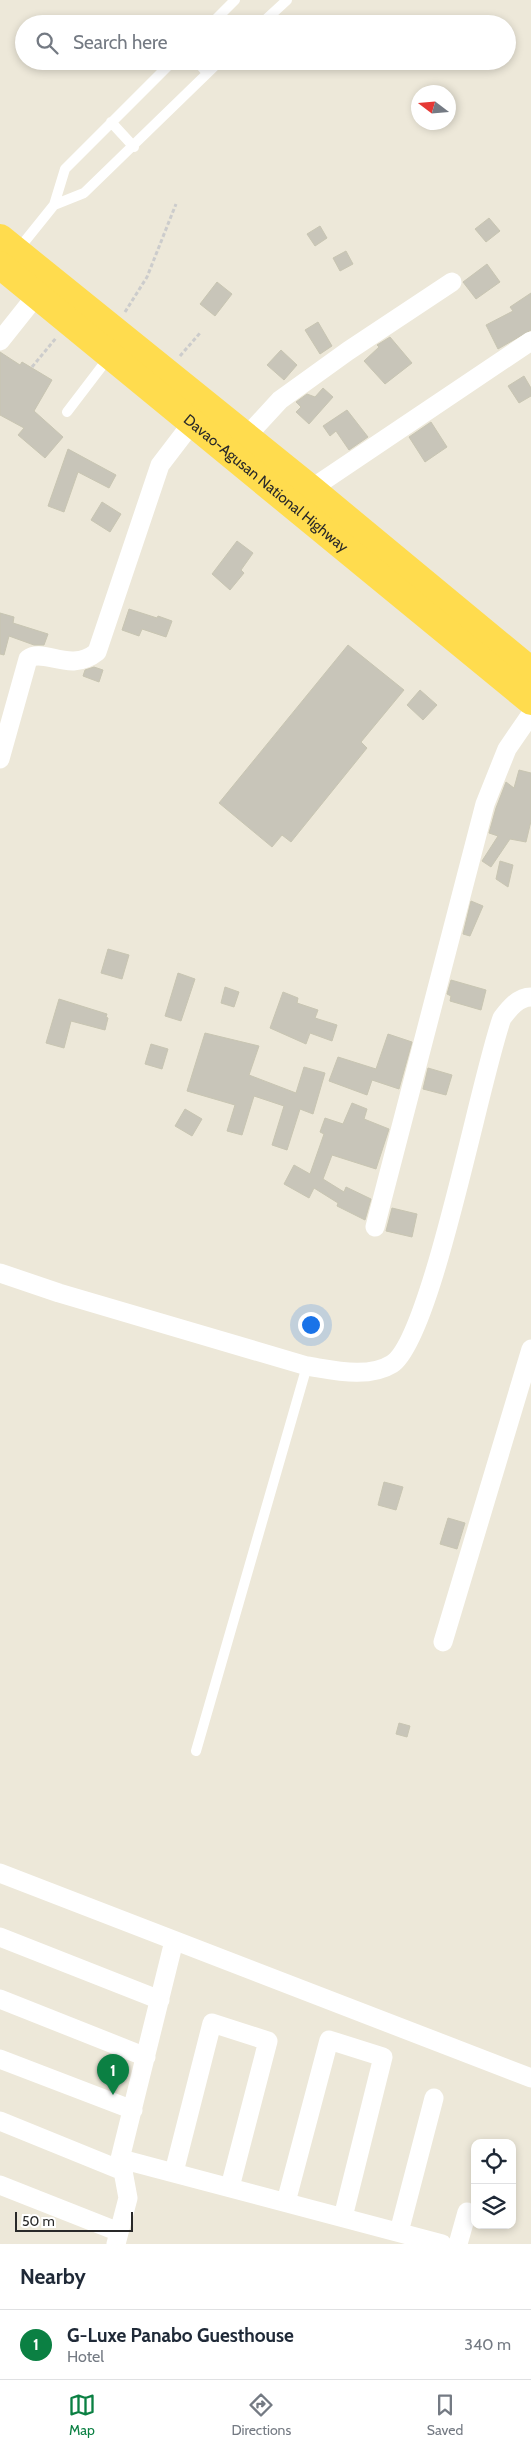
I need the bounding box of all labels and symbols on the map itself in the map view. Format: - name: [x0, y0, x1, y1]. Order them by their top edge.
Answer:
- north arrow: [411, 85, 456, 130]
- street label: Davao-Agusan National Highway: [180, 411, 352, 556]
- your location: [298, 1312, 324, 1338]
- pin: 1: [97, 2054, 129, 2095]
- scale bar: [15, 2209, 132, 2232]

